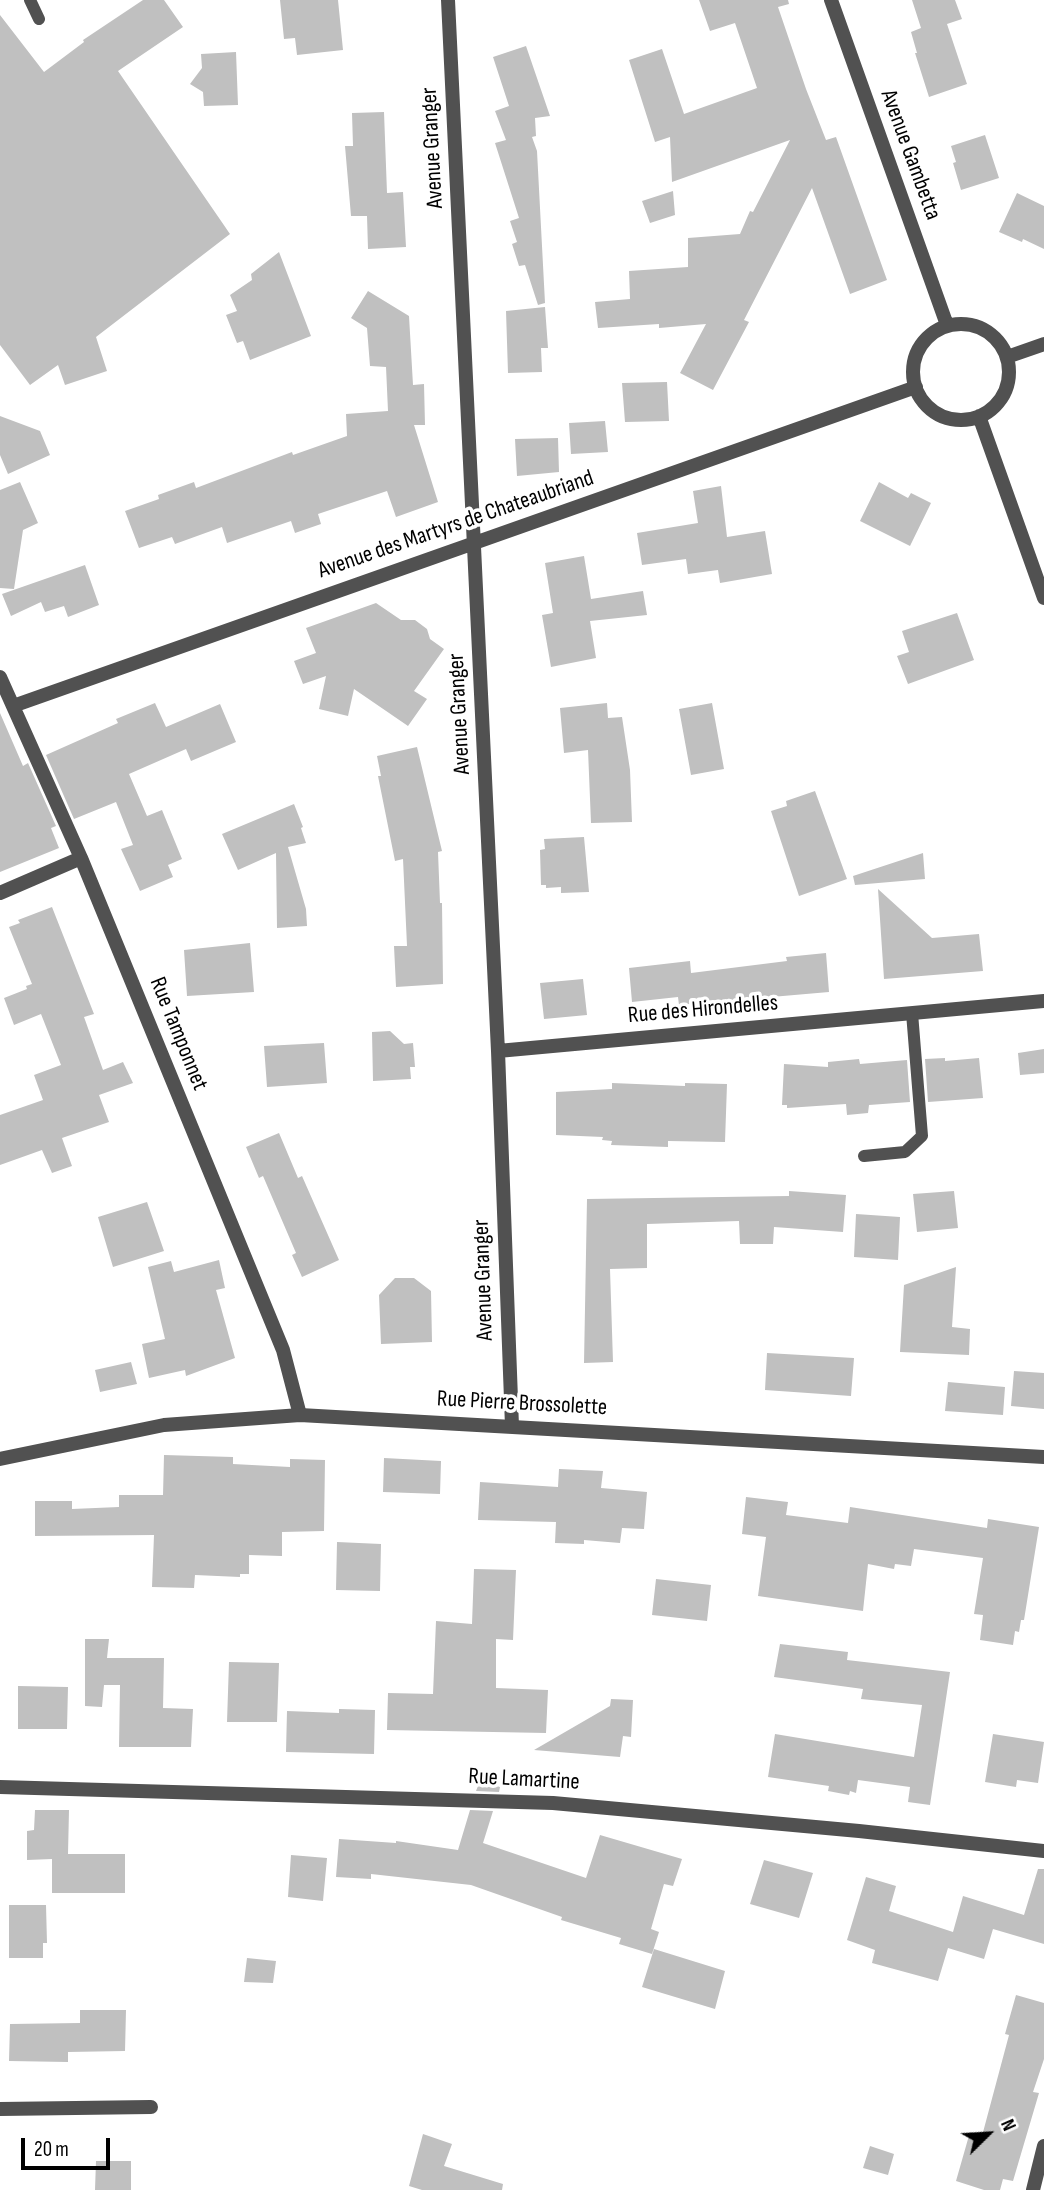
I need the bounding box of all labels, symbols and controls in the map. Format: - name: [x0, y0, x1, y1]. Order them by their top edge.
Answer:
- street label: Avenue Gambetta: [874, 86, 946, 224]
- street label: Avenue Granger: [416, 87, 450, 209]
- street label: Avenue des Martyrs de Chateaubriand: [315, 465, 597, 585]
- street label: Avenue Granger: [443, 653, 477, 775]
- street label: Rue Tamponnet: [143, 973, 213, 1095]
- street label: Rue des Hirondelles: [627, 990, 779, 1030]
- street label: Avenue Granger: [468, 1219, 500, 1341]
- street label: Rue Pierre Brossolette: [436, 1386, 608, 1422]
- street label: Rue Lamartine: [468, 1763, 580, 1797]
- north arrow: [953, 2099, 1023, 2169]
- text: N: [995, 2116, 1020, 2135]
- scale bar: [24, 2124, 114, 2168]
- text: 20 m: [34, 2137, 69, 2162]

